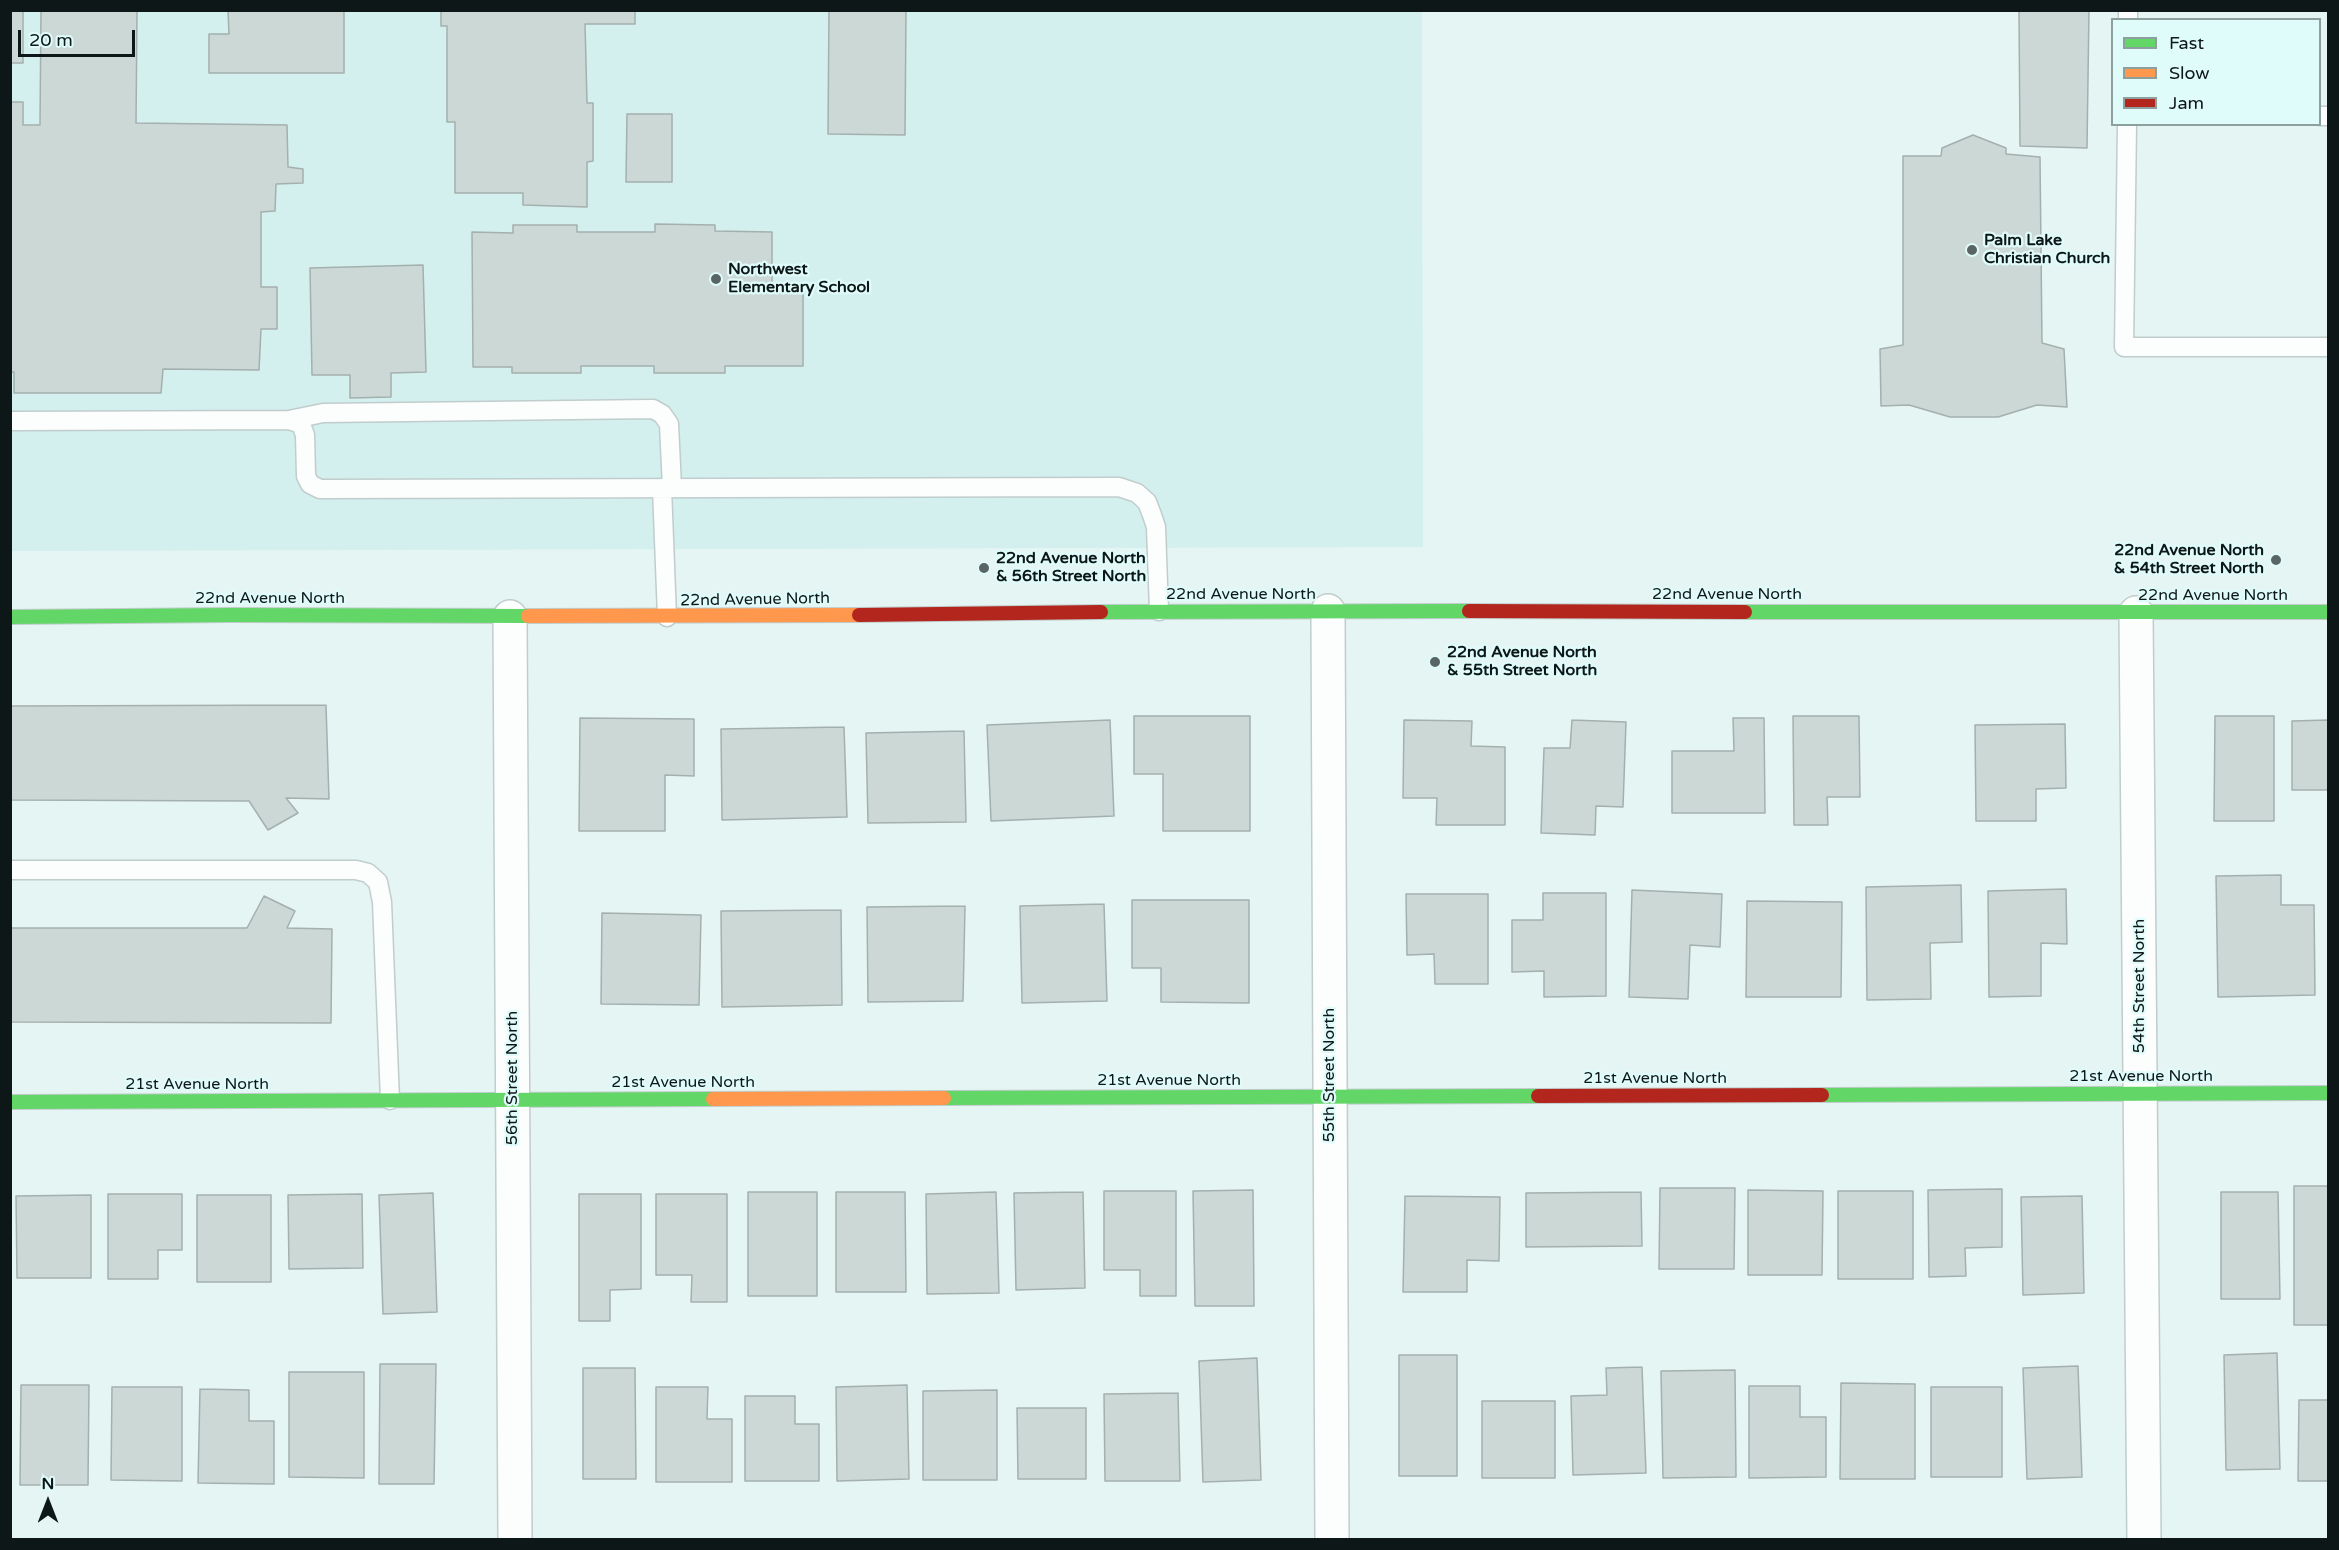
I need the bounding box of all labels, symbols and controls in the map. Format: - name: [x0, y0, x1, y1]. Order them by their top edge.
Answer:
- scale bar: [21, 18, 138, 56]
- legend: [2111, 18, 2321, 126]
- text: 20 m: [29, 29, 73, 51]
- text: Fast: [2169, 32, 2204, 54]
- text: Slow: [2169, 62, 2210, 84]
- text: Jam: [2169, 92, 2204, 114]
- place label: Palm Lake Christian Church: [1984, 231, 2110, 269]
- marker: Palm Lake Christian Church: [1965, 243, 1979, 257]
- place label: Northwest Elementary School: [728, 260, 870, 298]
- marker: Northwest Elementary School: [709, 272, 723, 286]
- place label: 22nd Avenue North & 54th Street North: [2114, 541, 2264, 579]
- place label: 22nd Avenue North & 56th Street North: [996, 549, 1146, 587]
- marker: 22nd Avenue North & 54th Street North: [2269, 553, 2283, 567]
- marker: 22nd Avenue North & 56th Street North: [977, 561, 991, 575]
- street label: 22nd Avenue North: [1166, 585, 1316, 605]
- street label: 22nd Avenue North: [1652, 585, 1802, 605]
- street label: 22nd Avenue North: [2138, 586, 2288, 606]
- street label: 22nd Avenue North: [195, 589, 345, 609]
- street label: 22nd Avenue North: [680, 589, 830, 611]
- place label: 22nd Avenue North & 55th Street North: [1447, 643, 1597, 681]
- marker: 22nd Avenue North & 55th Street North: [1428, 655, 1442, 669]
- street label: 54th Street North: [2130, 919, 2150, 1053]
- street label: 55th Street North: [1320, 1008, 1340, 1142]
- street label: 56th Street North: [503, 1011, 523, 1145]
- street label: 21st Avenue North: [2069, 1067, 2213, 1087]
- street label: 21st Avenue North: [1583, 1069, 1727, 1089]
- street label: 21st Avenue North: [1097, 1071, 1241, 1091]
- street label: 21st Avenue North: [611, 1073, 755, 1093]
- street label: 21st Avenue North: [125, 1075, 269, 1095]
- north arrow: [18, 1472, 78, 1532]
- text: N: [42, 1474, 54, 1494]

